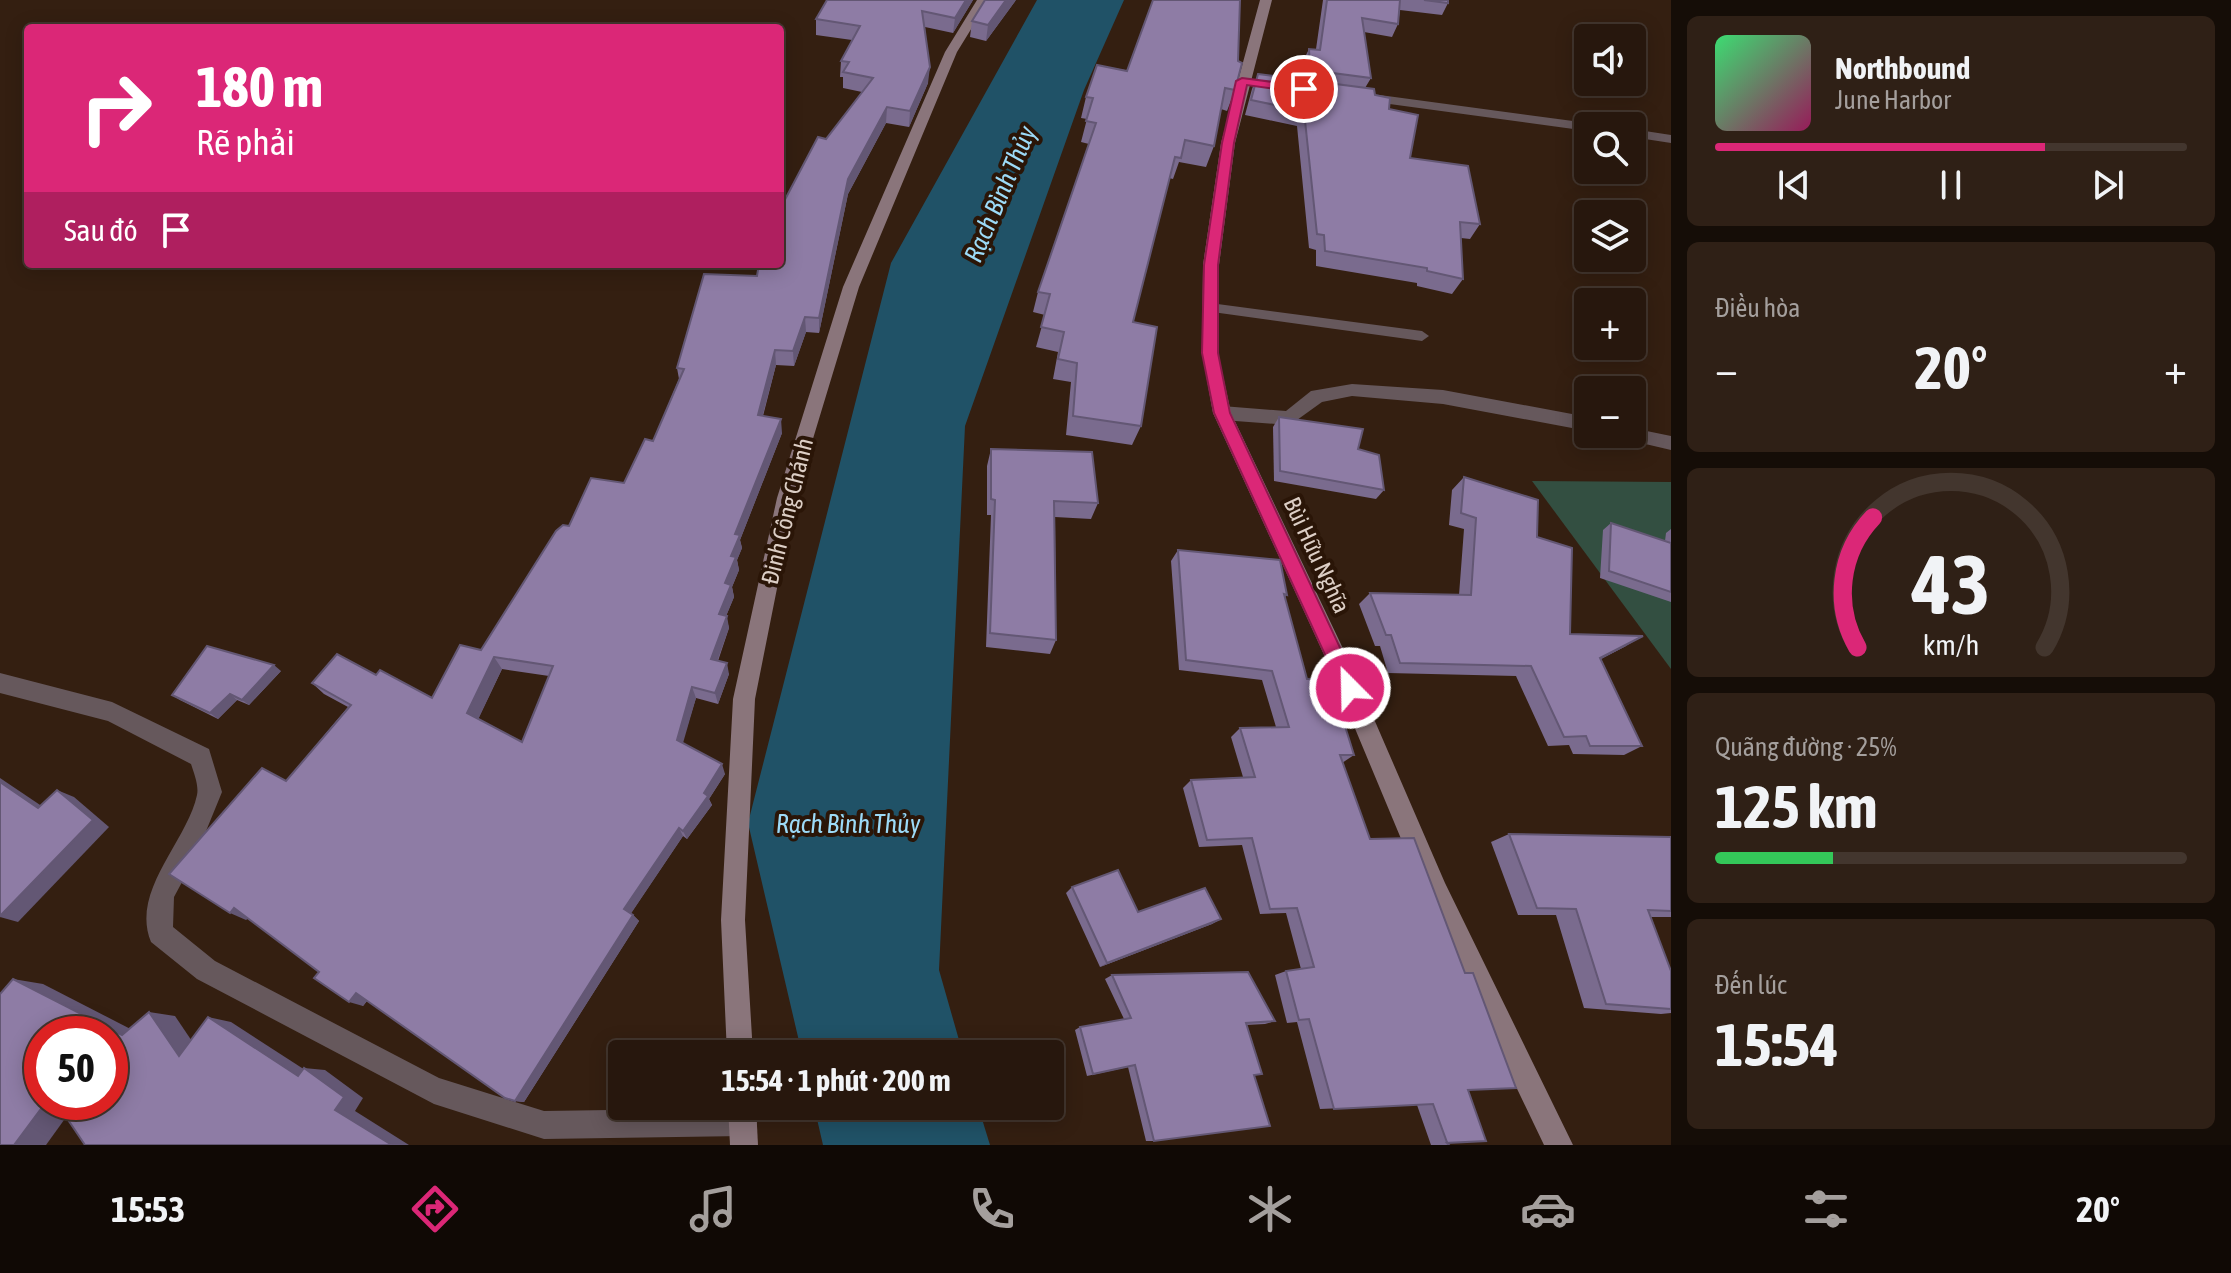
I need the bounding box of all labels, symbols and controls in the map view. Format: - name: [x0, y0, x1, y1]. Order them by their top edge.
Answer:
- map controls: [1574, 24, 1646, 448]
- button: sound: [1574, 24, 1646, 96]
- text: Northbound: [1835, 51, 1970, 85]
- text: 180 m: [196, 55, 323, 119]
- pin: [1270, 55, 1338, 123]
- icon: right: [64, 56, 168, 160]
- icon: arrive: [1282, 67, 1326, 111]
- text: June Harbor: [1835, 85, 1951, 115]
- button: search: [1574, 112, 1646, 184]
- text: Rẽ phải: [196, 121, 295, 163]
- water label: Rạch Bình Thủy: [958, 121, 1042, 266]
- icon: previous: [1772, 163, 1816, 207]
- icon: pause: [1929, 163, 1973, 207]
- icon: next: [2086, 163, 2130, 207]
- button: layers: [1574, 200, 1646, 272]
- icon: arrive: [154, 208, 198, 252]
- text: Sau đó: [64, 213, 138, 247]
- button: +: [1574, 288, 1646, 360]
- text: Điều hòa: [1715, 293, 1800, 323]
- text: 20°: [1915, 333, 1987, 402]
- text: −: [1715, 343, 1738, 393]
- text: +: [2164, 343, 2187, 393]
- button: −: [1574, 376, 1646, 448]
- street label: Đinh Công Chánh: [756, 435, 818, 587]
- street label: Bùi Hữu Nghĩa: [1278, 493, 1356, 617]
- text: 43: [1911, 536, 1990, 632]
- text: km/h: [1923, 629, 1979, 662]
- position arrow: [1308, 646, 1392, 730]
- text: Quãng đường · 25%: [1715, 732, 1897, 762]
- text: 125 km: [1715, 772, 1877, 841]
- water label: Rạch Bình Thủy: [776, 809, 921, 839]
- text: Đến lúc: [1715, 970, 1787, 1000]
- text: 15:54: [1715, 1010, 1838, 1079]
- speed limit sign: 50: [24, 1016, 128, 1120]
- text: 15:54 · 1 phút · 200 m: [721, 1063, 951, 1097]
- icon: directions: [407, 1181, 463, 1237]
- icon: music: [685, 1181, 741, 1237]
- icon: phone: [964, 1181, 1020, 1237]
- icon: climate: [1242, 1181, 1298, 1237]
- icon: car: [1520, 1181, 1576, 1237]
- icon: filters: [1798, 1181, 1854, 1237]
- text: 15:53: [111, 1188, 185, 1230]
- text: 20°: [2076, 1188, 2120, 1230]

